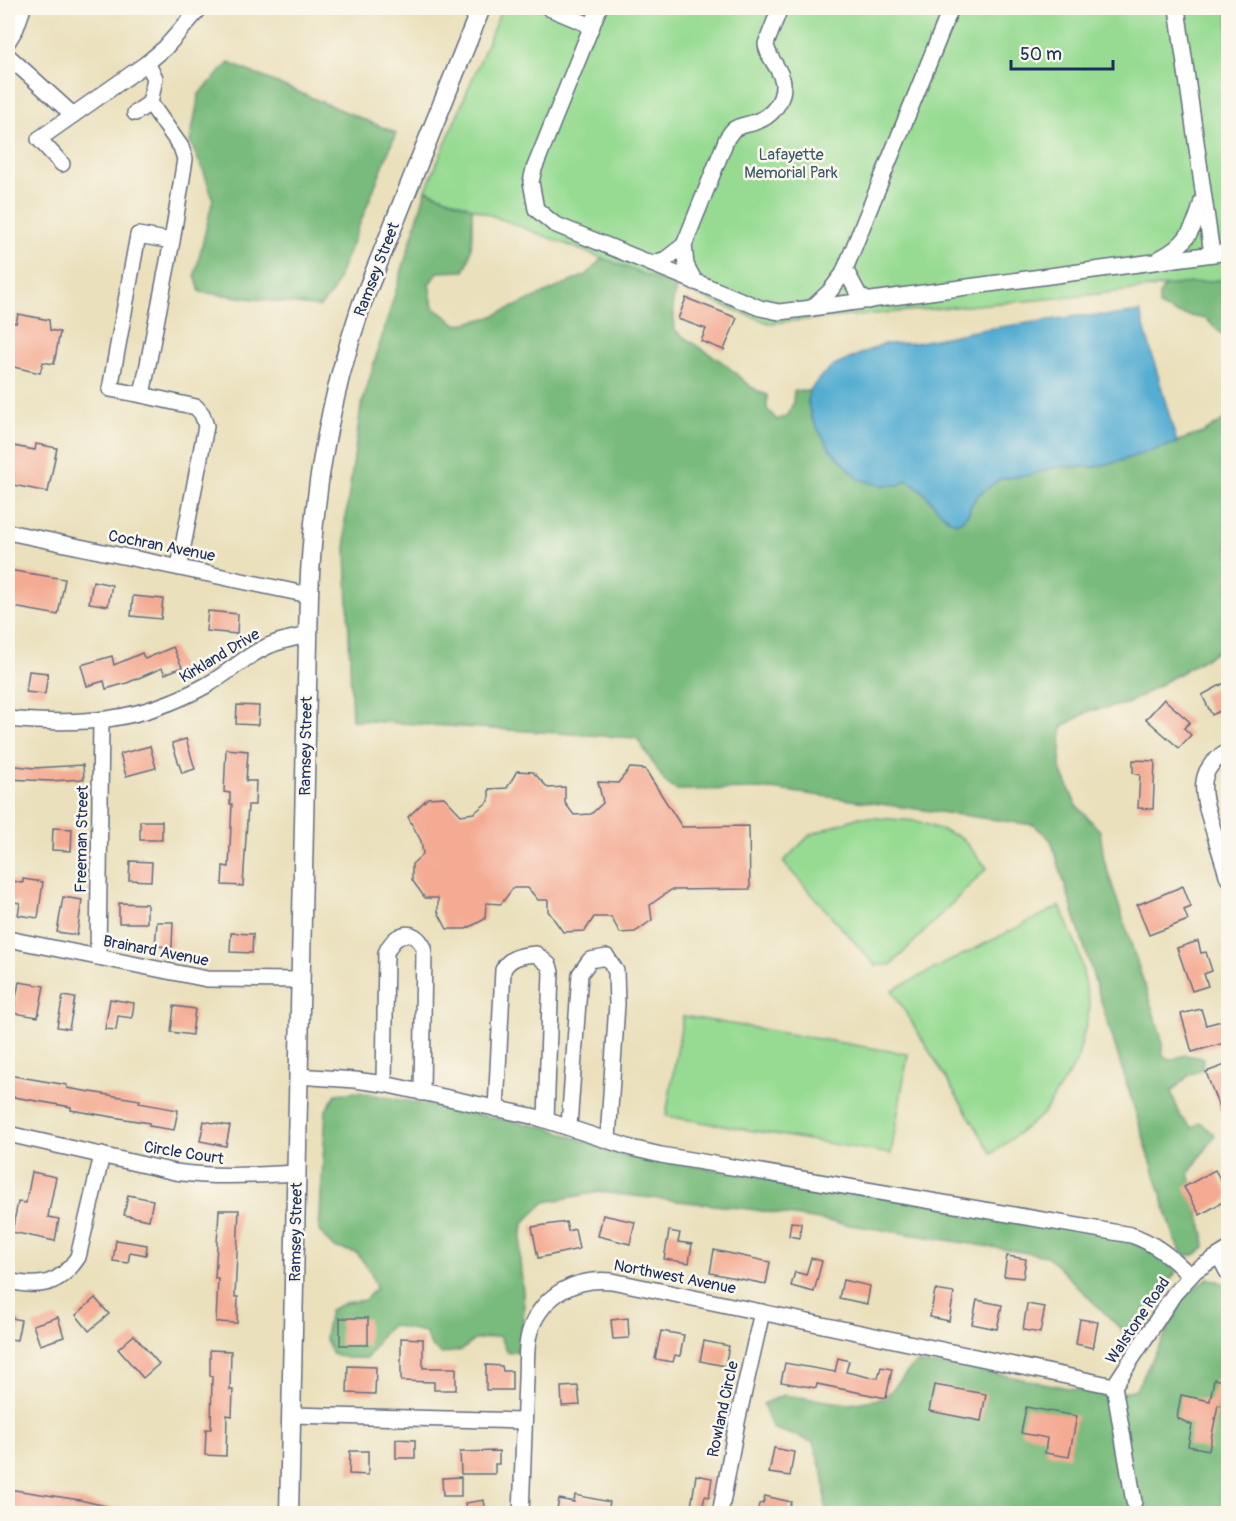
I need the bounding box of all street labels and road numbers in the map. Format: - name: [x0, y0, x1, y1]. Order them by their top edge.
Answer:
- street label: Ramsey Street: [350, 219, 404, 319]
- street label: Cochran Avenue: [107, 526, 217, 566]
- street label: Kirkland Drive: [176, 624, 263, 688]
- street label: Ramsey Street: [295, 696, 317, 796]
- street label: Freeman Street: [71, 784, 93, 893]
- street label: Brainard Avenue: [101, 931, 210, 971]
- street label: Circle Court: [143, 1137, 226, 1169]
- street label: Ramsey Street: [285, 1182, 307, 1282]
- street label: Northwest Avenue: [612, 1255, 738, 1299]
- street label: Walstone Road: [1101, 1273, 1174, 1368]
- street label: Rowland Circle: [703, 1359, 743, 1459]

